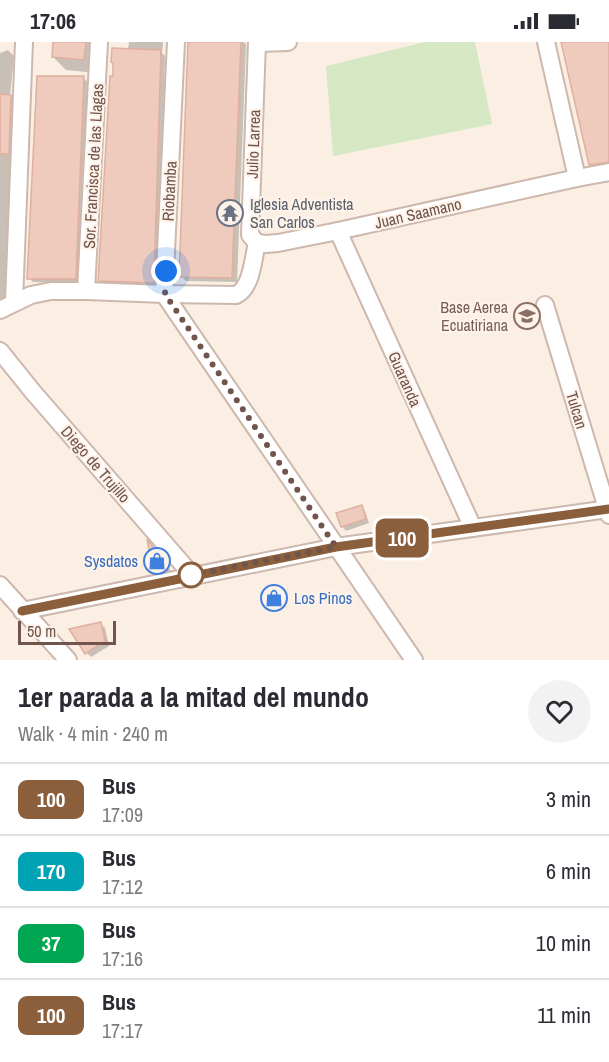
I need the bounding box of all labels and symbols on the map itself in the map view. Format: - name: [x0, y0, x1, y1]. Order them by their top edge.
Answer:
- street label: Sor. Francisca de las Llagas: [78, 83, 108, 249]
- street label: Julio Larrea: [241, 108, 265, 179]
- street label: Riobamba: [156, 160, 182, 222]
- street label: Juan Saamano: [373, 192, 463, 234]
- place label: Iglesia Adventista San Carlos: [250, 193, 354, 233]
- temple icon: Iglesia Adventista San Carlos: [215, 198, 245, 228]
- your location: [151, 256, 181, 286]
- place label: Base Aerea Ecuatiriana: [440, 296, 509, 336]
- school or university icon: Base Aerea Ecuatiriana: [512, 301, 542, 331]
- street label: Guaranda: [383, 348, 427, 411]
- street label: Tulcan: [561, 388, 593, 432]
- street label: Diego de Trujillo: [56, 421, 136, 507]
- line badge: 100: [368, 518, 436, 558]
- shop icon: Sysdatos: [142, 546, 172, 576]
- place label: Sysdatos: [84, 550, 138, 572]
- unlabelled marker: [178, 562, 204, 588]
- shop icon: Los Pinos: [259, 583, 289, 613]
- place label: Los Pinos: [294, 587, 352, 609]
- scale bar: [18, 618, 116, 646]

